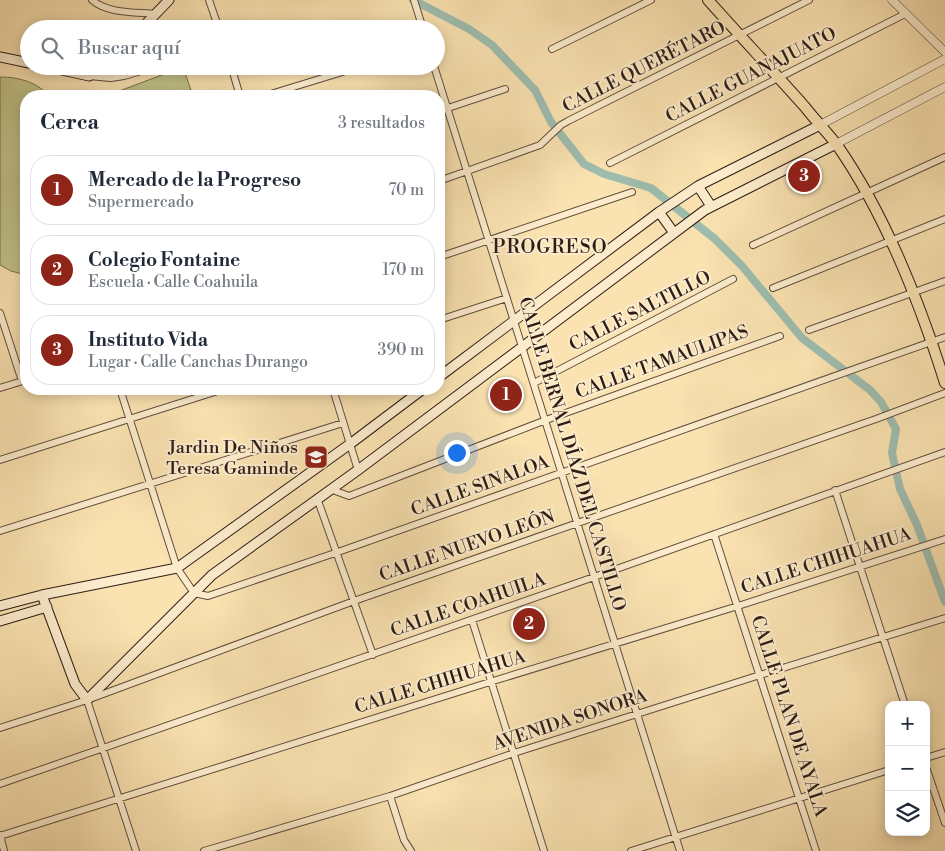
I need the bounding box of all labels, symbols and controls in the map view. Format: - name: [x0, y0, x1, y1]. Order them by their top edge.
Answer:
- street label: CALLE QUERÉTARO: [559, 16, 729, 118]
- search box: [20, 20, 445, 75]
- street label: CALLE GUANAJUATO: [662, 22, 840, 128]
- icon: search: [38, 34, 66, 62]
- text: Buscar aquí: [78, 36, 180, 60]
- text: Cerca: [40, 110, 99, 136]
- text: 3 resultados: [338, 113, 425, 133]
- pin: 3: [788, 157, 820, 195]
- text: Mercado de la Progreso: [88, 168, 301, 192]
- text: 1: [53, 180, 61, 200]
- text: 70 m: [388, 180, 424, 200]
- text: Supermercado: [88, 192, 194, 212]
- district label: PROGRESO: [492, 235, 608, 259]
- text: Colegio Fontaine: [88, 248, 240, 272]
- text: 2: [52, 260, 62, 280]
- text: 170 m: [382, 260, 424, 280]
- street label: CALLE SALTILLO: [565, 265, 715, 357]
- text: Escuela · Calle Coahuila: [88, 272, 258, 292]
- street label: CALLE BERNAL DÍAZ DEL CASTILLO: [513, 294, 631, 614]
- street label: CALLE TAMAULIPAS: [572, 320, 752, 404]
- text: Instituto Vida: [88, 328, 208, 352]
- text: 3: [52, 340, 62, 360]
- text: 390 m: [378, 340, 424, 360]
- text: Lugar · Calle Canchas Durango: [88, 352, 308, 372]
- pin: 1: [490, 376, 522, 414]
- place label: Jardin De Niños Teresa Gaminde: [166, 436, 298, 480]
- your location: [444, 440, 470, 466]
- school or university icon: Jardin De Niños Teresa Gaminde: [303, 444, 329, 470]
- street label: CALLE SINALOA: [408, 450, 553, 522]
- street label: CALLE NUEVO LEÓN: [376, 505, 558, 587]
- street label: CALLE CHIHUAHUA: [738, 522, 915, 599]
- street label: CALLE COAHUILA: [387, 567, 549, 642]
- pin: 2: [513, 605, 545, 643]
- street label: CALLE PLAN DE AYALA: [746, 612, 833, 820]
- street label: CALLE CHIHUAHUA: [352, 645, 529, 719]
- street label: AVENIDA SONORA: [489, 684, 651, 756]
- map controls: [885, 701, 930, 836]
- button: +: [885, 701, 930, 746]
- button: −: [885, 746, 930, 791]
- button: layers: [885, 791, 930, 836]

